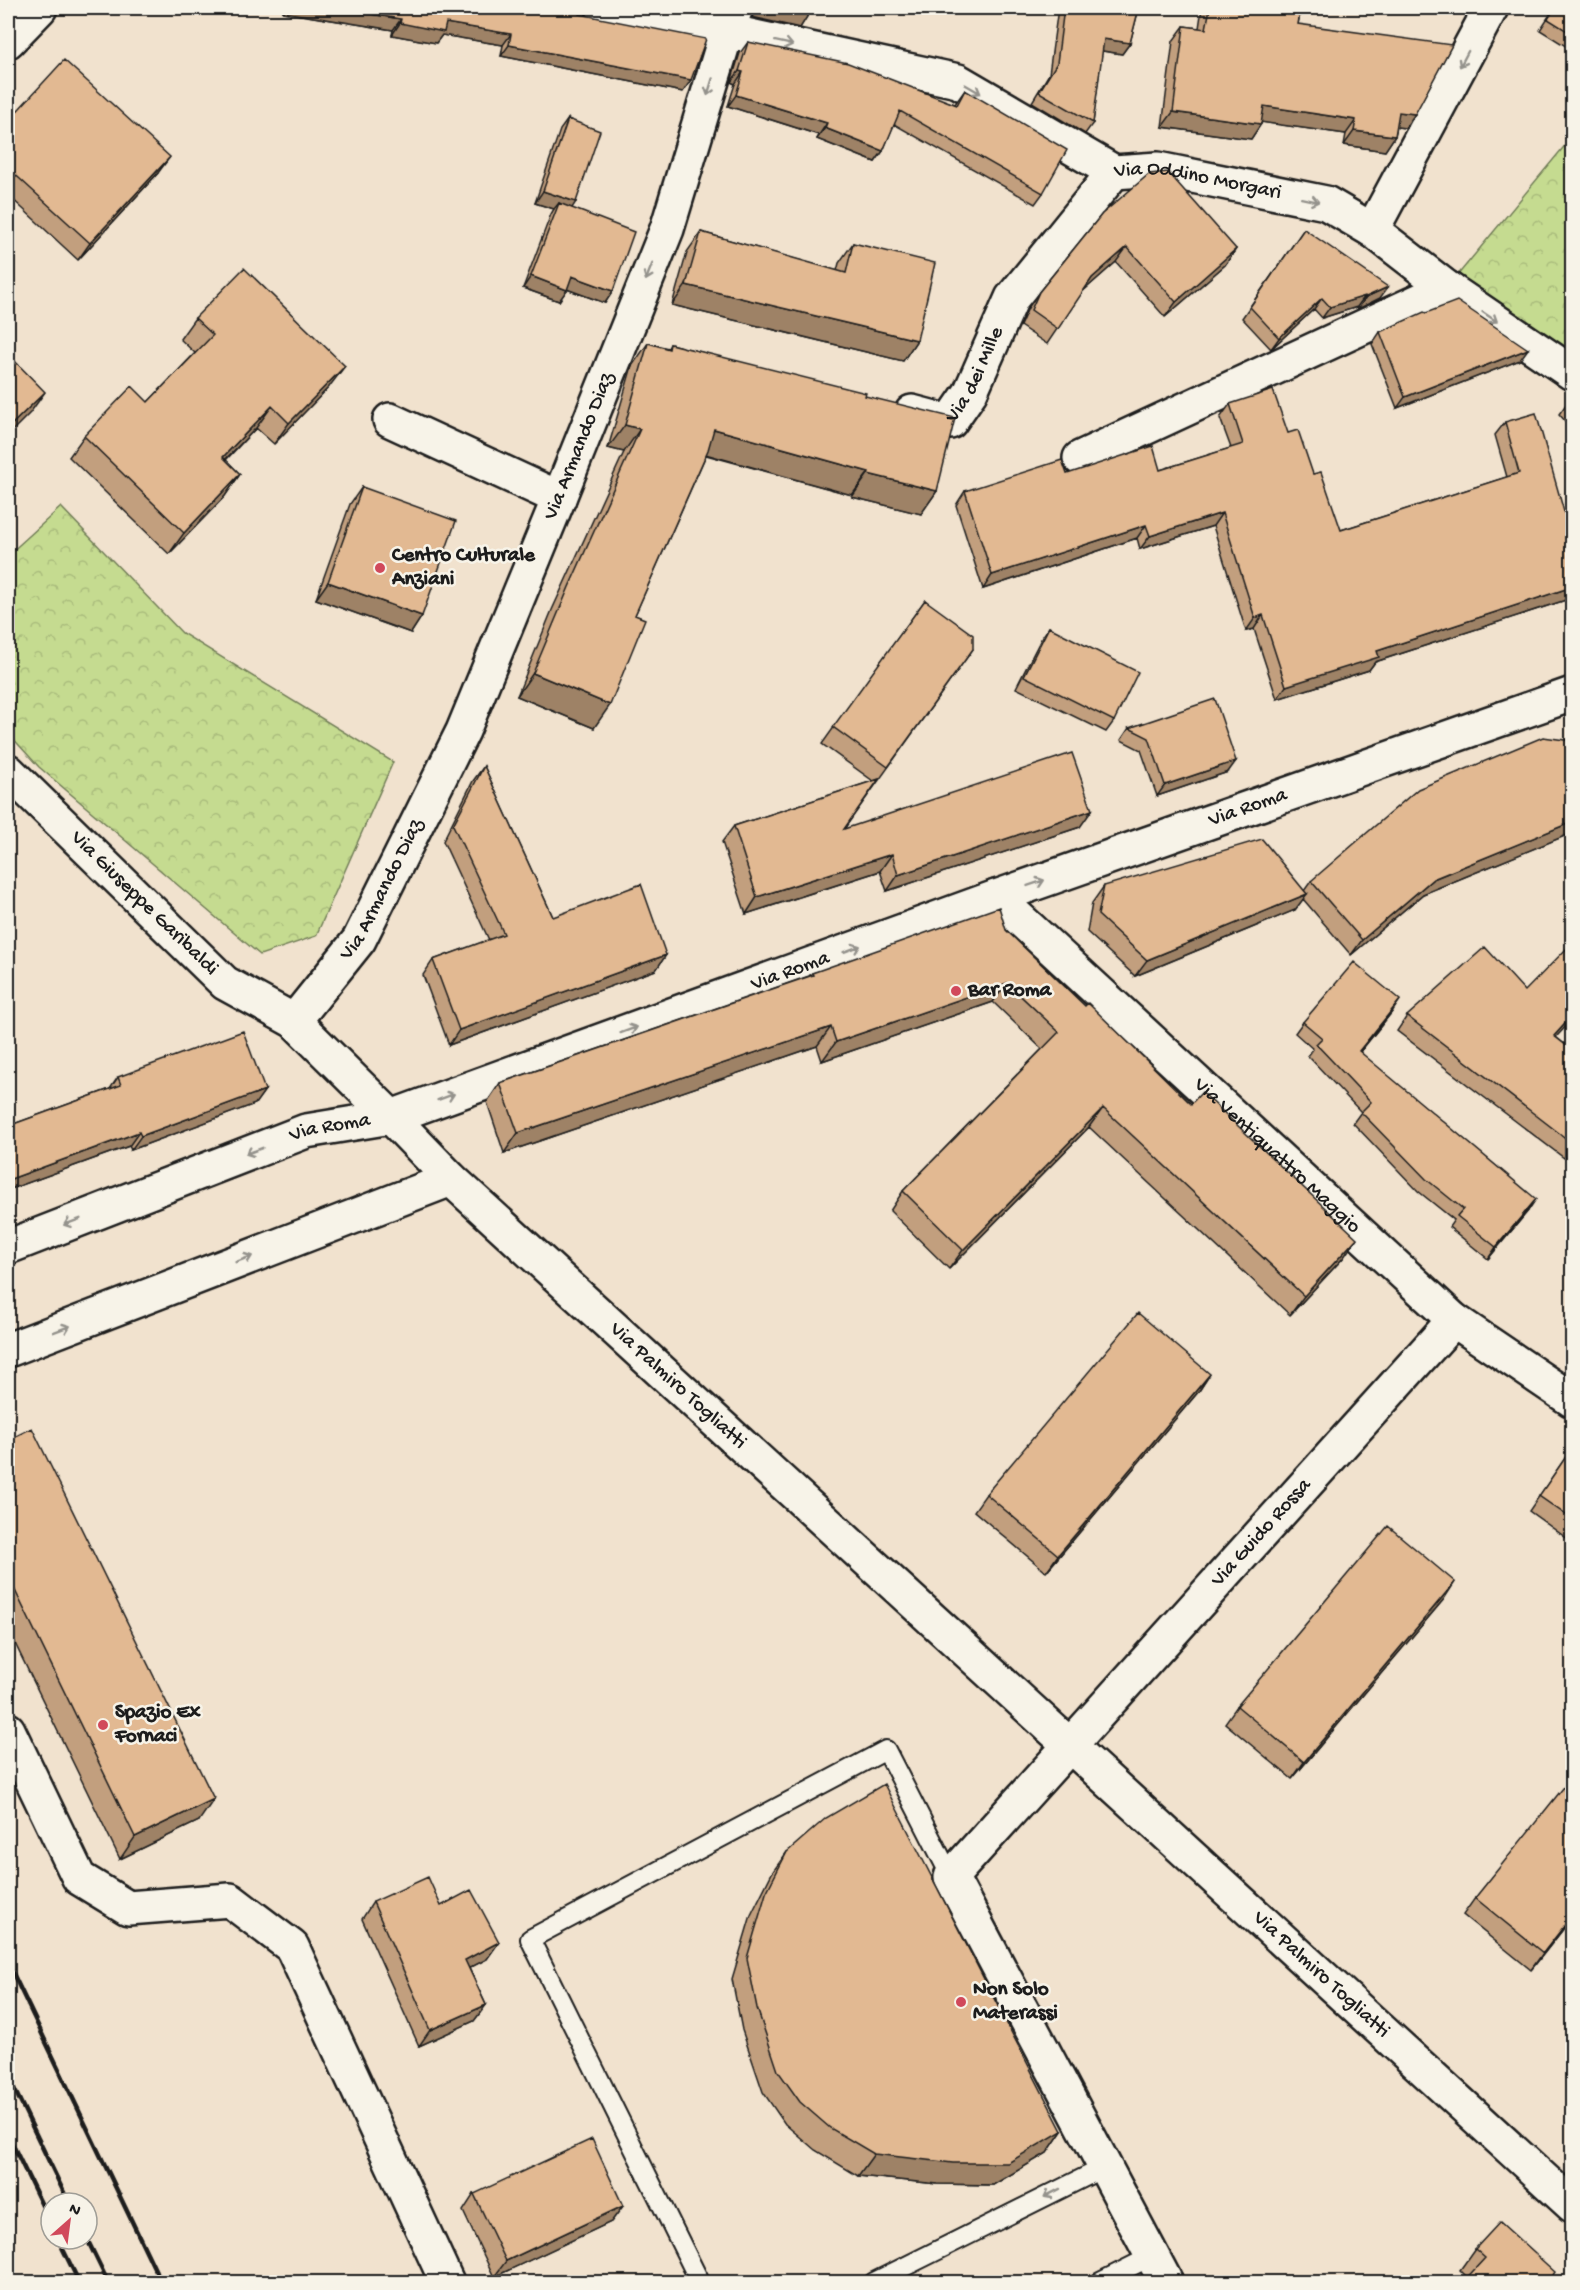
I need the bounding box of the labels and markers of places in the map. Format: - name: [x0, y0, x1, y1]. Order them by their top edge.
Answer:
- place label: Centro Culturale Anziani: [391, 544, 536, 593]
- marker: Centro Culturale Anziani: [373, 561, 387, 575]
- place label: Bar Roma: [967, 979, 1053, 1004]
- marker: Bar Roma: [949, 984, 963, 998]
- place label: Spazio Ex Fornaci: [114, 1701, 202, 1750]
- marker: Spazio Ex Fornaci: [96, 1718, 110, 1732]
- place label: Non Solo Materassi: [973, 1978, 1058, 2027]
- marker: Non Solo Materassi: [954, 1995, 968, 2009]

